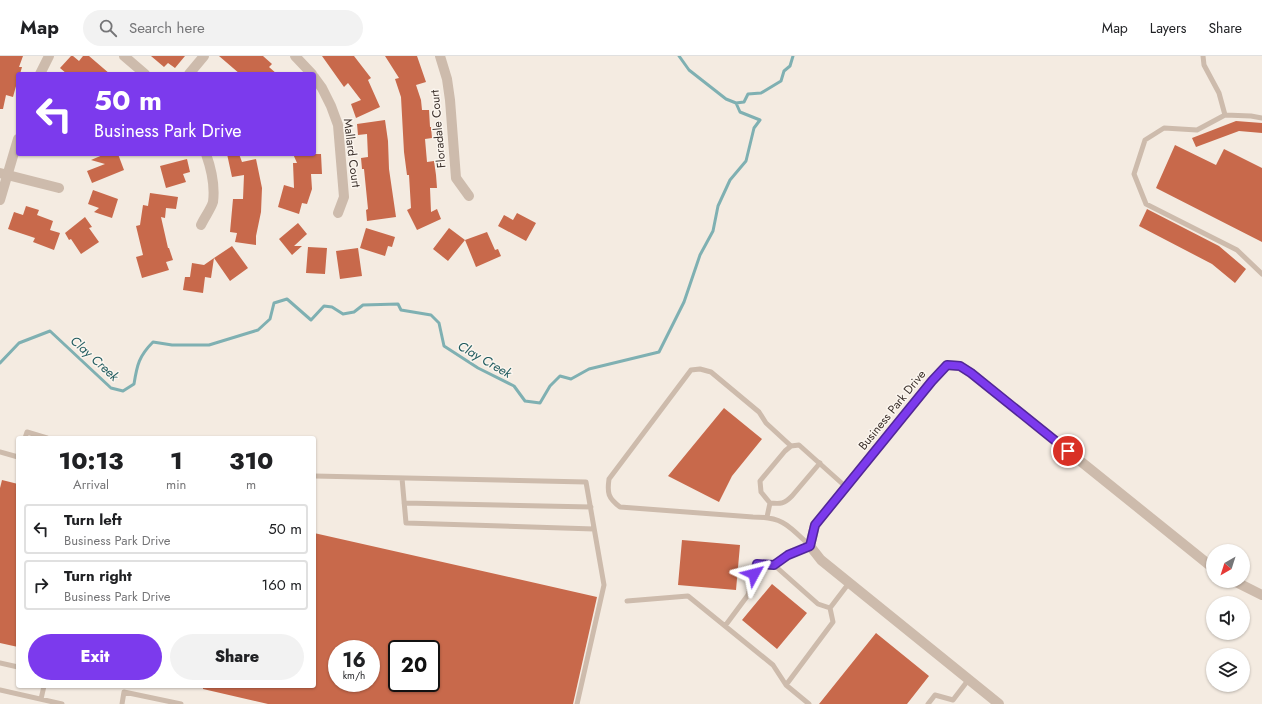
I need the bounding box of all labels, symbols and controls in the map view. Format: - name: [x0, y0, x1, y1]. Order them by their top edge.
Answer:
- search box: [83, 10, 363, 46]
- text: Map: [20, 14, 59, 41]
- icon: search: [97, 17, 119, 39]
- text: Search here: [129, 17, 205, 39]
- text: Map: [1102, 18, 1128, 38]
- text: Layers: [1150, 18, 1186, 38]
- text: Share: [1208, 18, 1242, 38]
- text: 50 m: [94, 80, 162, 121]
- icon: left: [28, 88, 80, 140]
- street label: Floradale Court: [426, 89, 450, 169]
- street label: Mallard Court: [339, 117, 365, 189]
- text: Business Park Drive: [94, 118, 242, 144]
- water label: Clay Creek: [66, 331, 123, 386]
- water label: Clay Creek: [454, 336, 516, 383]
- street label: Business Park Drive: [854, 366, 930, 454]
- pin: [1051, 434, 1085, 468]
- icon: arrive: [1057, 440, 1079, 462]
- text: 10:13: [59, 443, 124, 478]
- text: 1: [170, 443, 183, 478]
- text: 310: [229, 443, 273, 478]
- text: Arrival: [73, 475, 109, 494]
- text: min: [166, 475, 186, 494]
- text: m: [246, 475, 256, 494]
- text: Turn left: [64, 509, 122, 531]
- icon: left: [30, 518, 52, 540]
- text: 50 m: [268, 518, 302, 540]
- text: Business Park Drive: [64, 531, 171, 550]
- north arrow: [1206, 544, 1250, 588]
- map controls: [1206, 544, 1250, 692]
- position arrow: [733, 553, 775, 595]
- text: Turn right: [64, 565, 132, 587]
- icon: right: [30, 574, 52, 596]
- text: 160 m: [261, 574, 302, 596]
- text: Business Park Drive: [64, 587, 171, 606]
- button: sound: [1206, 596, 1250, 640]
- button: Exit: [28, 634, 162, 680]
- button: Share: [170, 634, 304, 680]
- speed limit sign: 20: [388, 640, 440, 692]
- text: 16: [342, 646, 366, 675]
- button: layers: [1206, 648, 1250, 692]
- text: km/h: [343, 668, 365, 683]

